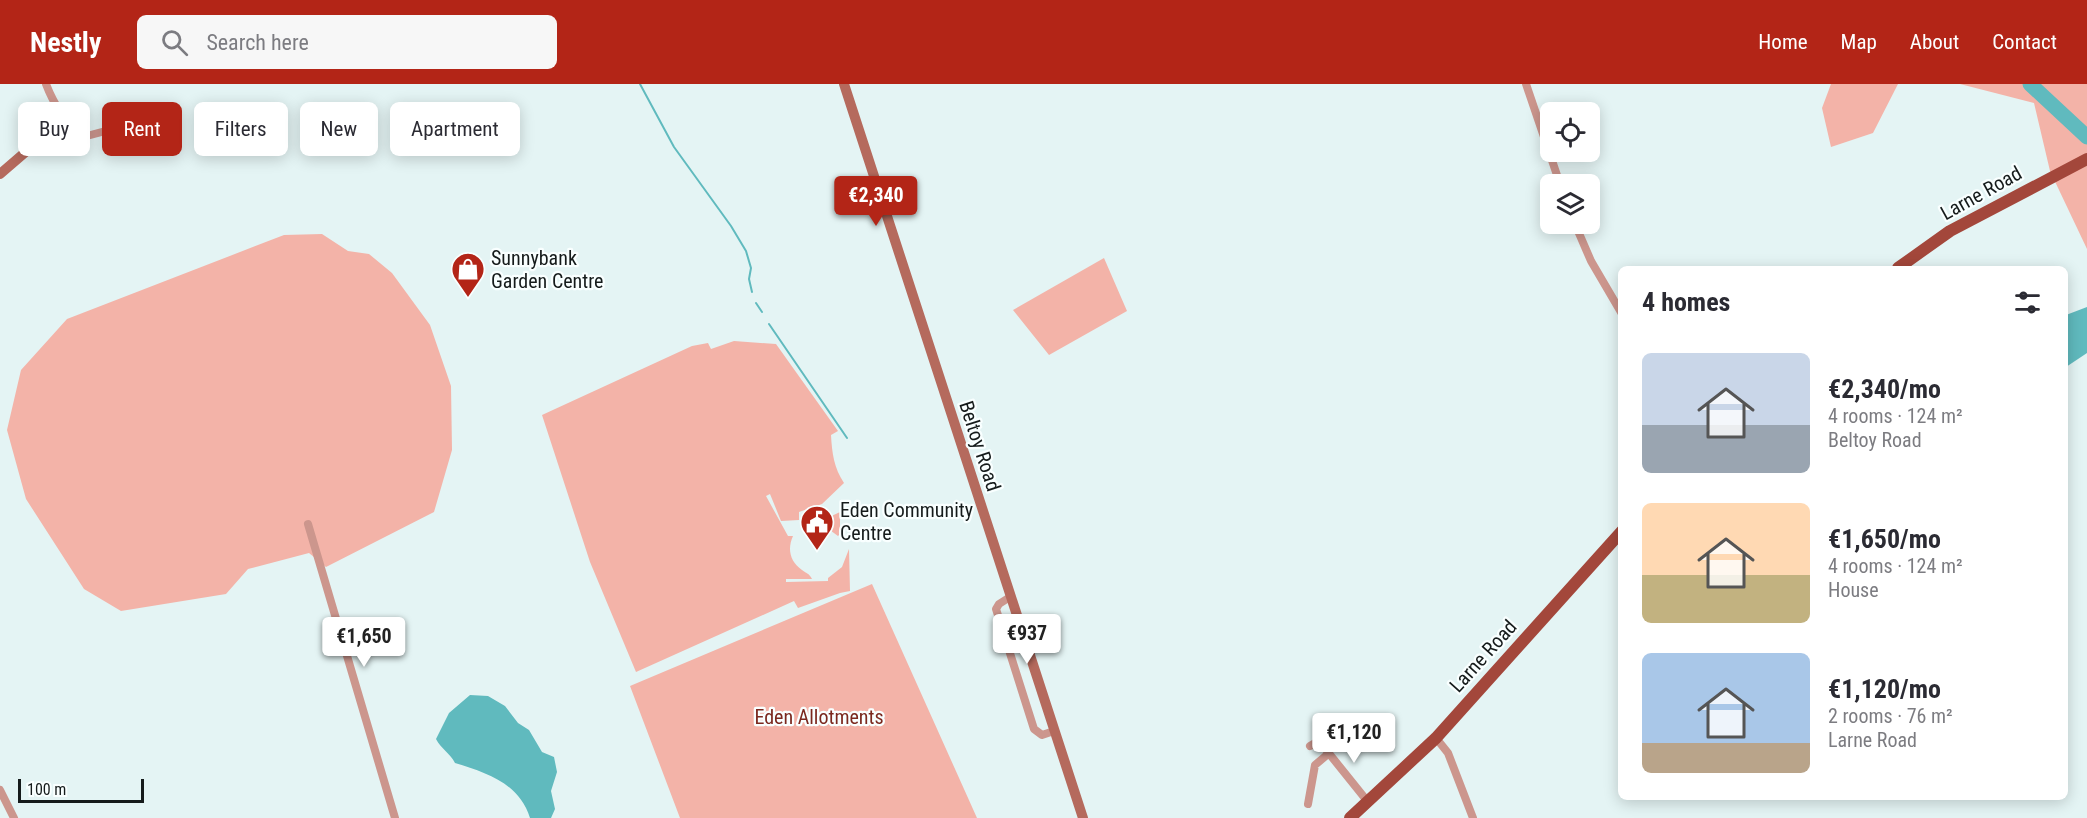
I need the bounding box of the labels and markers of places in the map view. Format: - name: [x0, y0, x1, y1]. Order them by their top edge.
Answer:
- pin: €2,340: [827, 176, 925, 227]
- place label: Sunnybank Garden Centre: [491, 246, 603, 293]
- shop icon: Sunnybank Garden Centre: [450, 251, 486, 298]
- place label: Eden Community Centre: [840, 498, 973, 545]
- public building icon: Eden Community Centre: [799, 504, 835, 551]
- pin: €937: [991, 614, 1063, 665]
- pin: €1,650: [315, 617, 413, 668]
- pin: €1,120: [1305, 713, 1403, 764]

